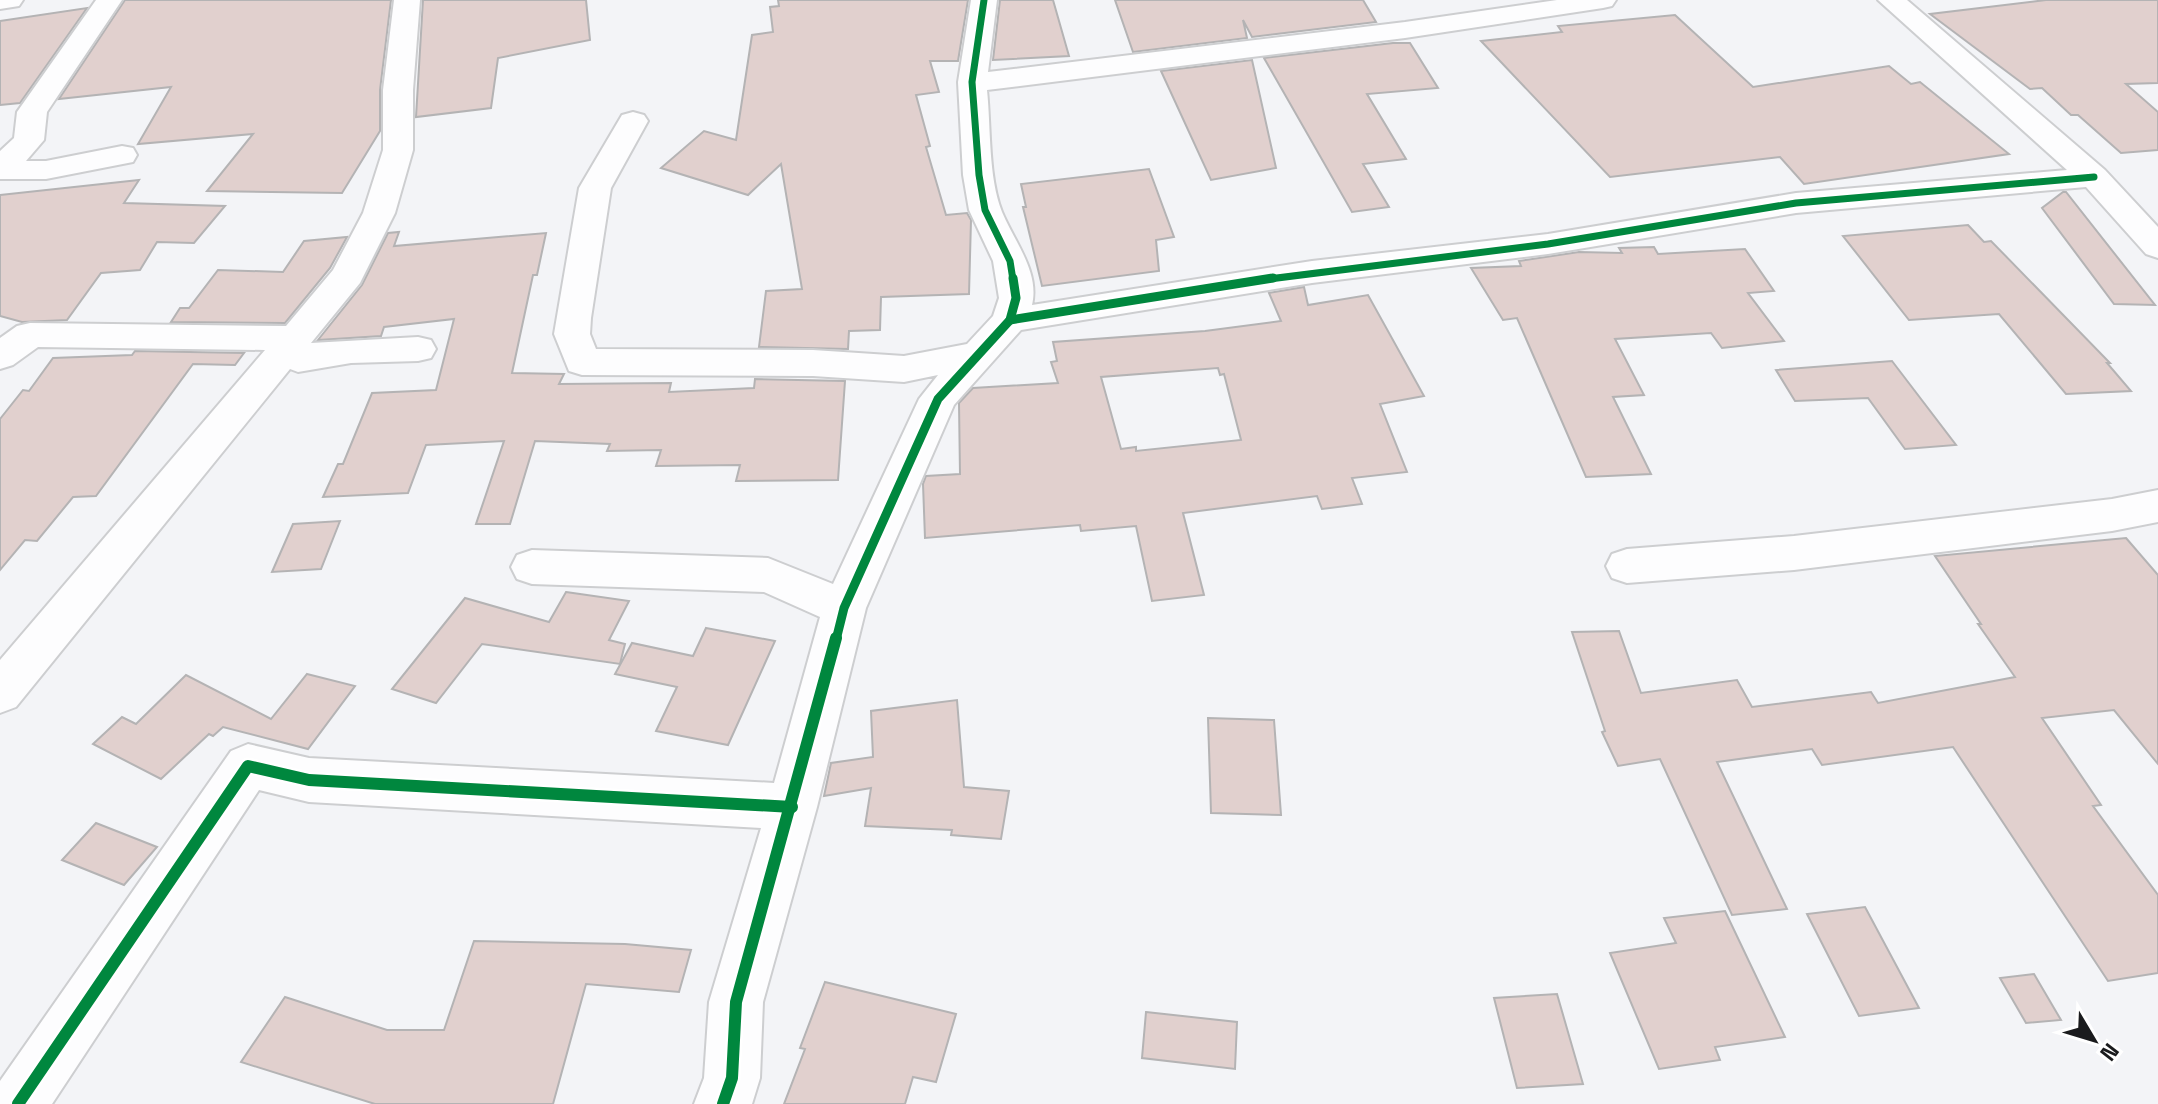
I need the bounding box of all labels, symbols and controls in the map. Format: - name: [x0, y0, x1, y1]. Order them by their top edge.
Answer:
- north arrow: [2054, 1000, 2134, 1080]
- text: N: [2094, 1038, 2125, 1067]

